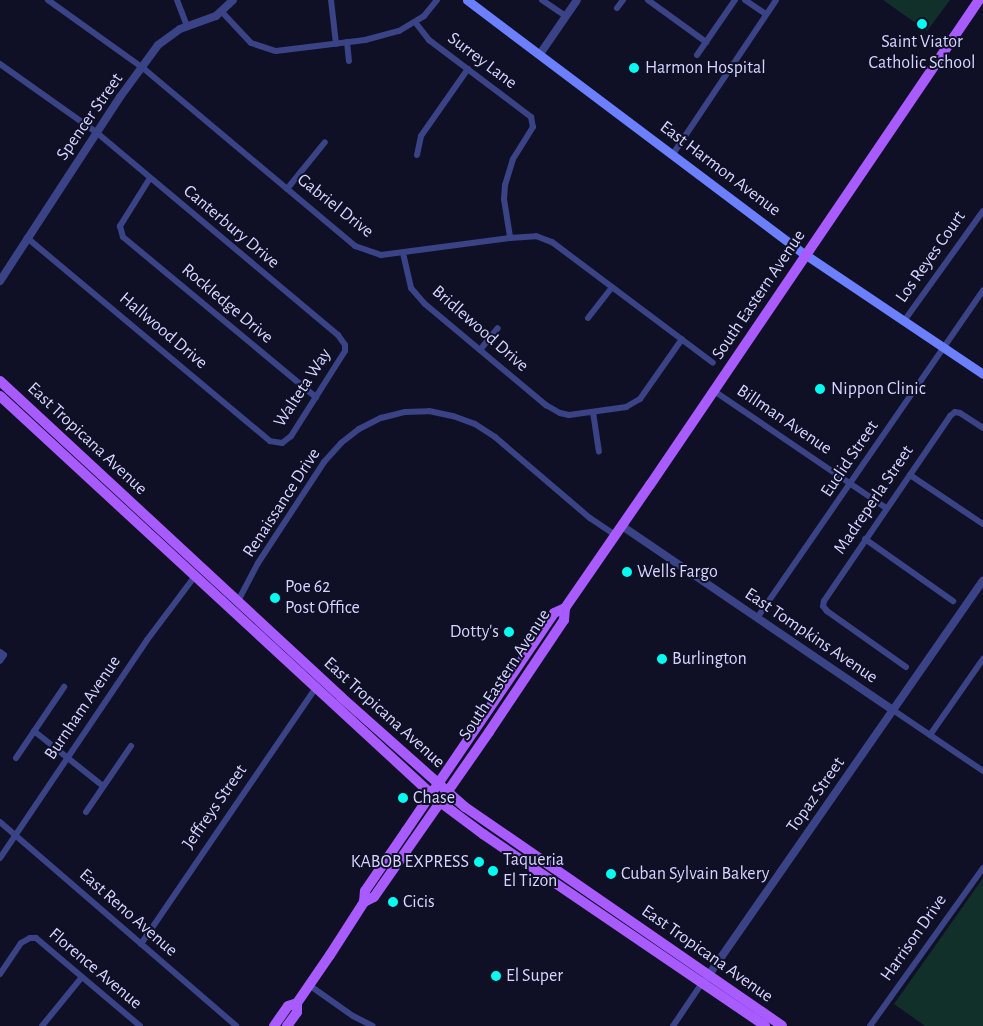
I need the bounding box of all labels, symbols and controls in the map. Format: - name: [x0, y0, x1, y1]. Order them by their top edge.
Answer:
- marker: Saint Viator Catholic School: [916, 18, 928, 30]
- street label: Surrey Lane: [443, 28, 521, 94]
- place label: Saint Viator Catholic School: [869, 32, 975, 74]
- place label: Harmon Hospital: [645, 57, 766, 79]
- marker: Harmon Hospital: [627, 61, 641, 75]
- street label: Spencer Street: [52, 69, 128, 165]
- street label: East Harmon Avenue: [655, 117, 785, 221]
- street label: Gabriel Drive: [292, 169, 378, 243]
- street label: Canterbury Drive: [179, 181, 283, 273]
- street label: Los Reyes Court: [891, 207, 971, 307]
- street label: South Eastern Avenue: [708, 226, 810, 364]
- street label: Rockledge Drive: [177, 259, 277, 349]
- street label: Bridlewood Drive: [427, 281, 533, 377]
- street label: Hallwood Drive: [115, 288, 211, 374]
- street label: Walteta Way: [270, 345, 336, 431]
- street label: East Tropicana Avenue: [23, 378, 151, 500]
- place label: Nippon Clinic: [831, 378, 926, 400]
- street label: Billman Avenue: [732, 380, 836, 460]
- marker: Nippon Clinic: [813, 382, 827, 396]
- street label: Euclid Street: [816, 417, 884, 501]
- street label: Madreperla Street: [830, 441, 918, 559]
- street label: Renaissance Drive: [239, 444, 325, 562]
- place label: Wells Fargo: [637, 561, 718, 583]
- marker: Wells Fargo: [621, 566, 633, 578]
- place label: Poe 62 Post Office: [285, 577, 360, 620]
- street label: East Tompkins Avenue: [740, 583, 882, 689]
- marker: Poe 62 Post Office: [269, 592, 281, 604]
- street label: South Eastern Avenue: [455, 605, 555, 745]
- place label: Dotty's: [450, 621, 499, 643]
- marker: Dotty's: [503, 626, 515, 638]
- place label: Burlington: [672, 648, 747, 670]
- street label: Burnham Avenue: [40, 652, 126, 764]
- street label: East Tropicana Avenue: [319, 653, 449, 773]
- marker: Burlington: [656, 653, 668, 665]
- street label: Topaz Street: [782, 753, 850, 837]
- street label: Jeffreys Street: [178, 761, 252, 853]
- place label: Chase: [413, 787, 455, 809]
- marker: Chase: [397, 792, 409, 804]
- place label: Taqueria El Tizon: [503, 850, 564, 892]
- place label: KABOB EXPRESS: [351, 851, 469, 873]
- marker: KABOB EXPRESS: [473, 856, 485, 868]
- place label: Cuban Sylvain Bakery: [621, 863, 769, 885]
- street label: East Reno Avenue: [74, 864, 182, 962]
- marker: Taqueria El Tizon: [487, 865, 499, 877]
- marker: Cuban Sylvain Bakery: [605, 868, 617, 880]
- street label: Harrison Drive: [876, 890, 952, 986]
- place label: Cicis: [403, 891, 435, 913]
- marker: Cicis: [387, 896, 399, 908]
- street label: East Tropicana Avenue: [637, 900, 777, 1008]
- street label: Florence Avenue: [44, 924, 146, 1014]
- place label: El Super: [506, 965, 563, 987]
- marker: El Super: [490, 970, 502, 982]

